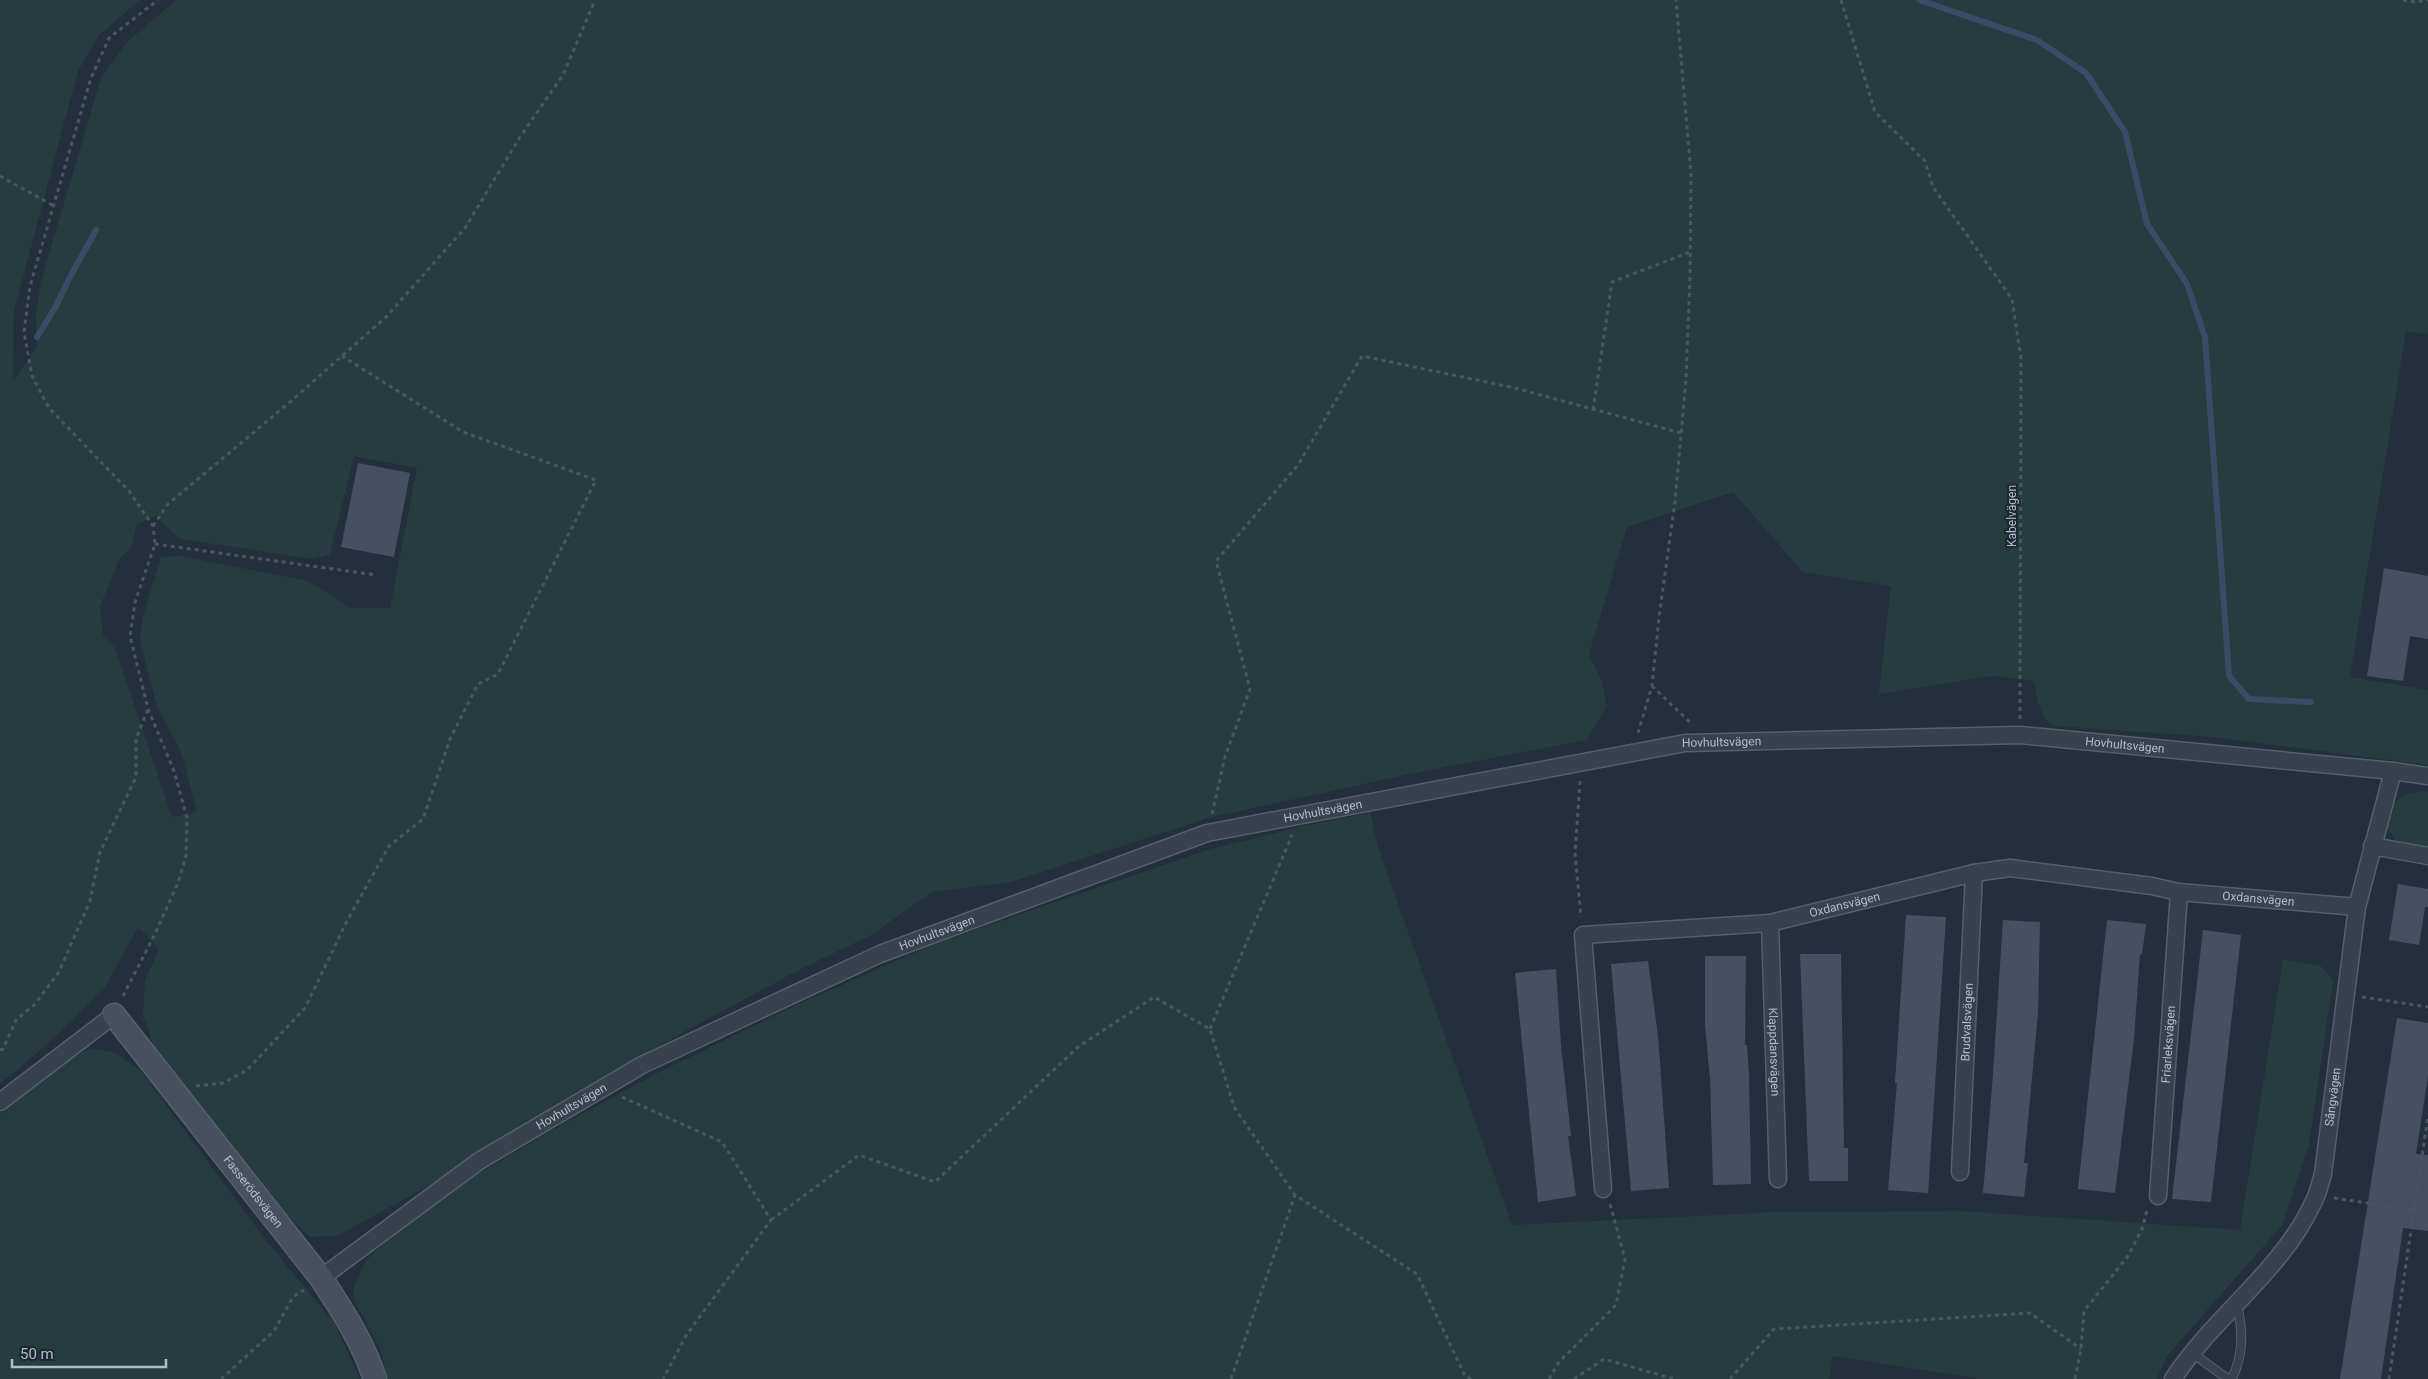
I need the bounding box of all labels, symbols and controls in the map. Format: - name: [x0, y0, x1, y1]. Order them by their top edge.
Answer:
- street label: Kabelvägen: [2005, 485, 2019, 547]
- street label: Hovhultsvägen: [1682, 734, 1761, 750]
- street label: Hovhultsvägen: [2085, 734, 2165, 756]
- street label: Hovhultsvägen: [1283, 797, 1363, 825]
- street label: Oxdansvägen: [1808, 889, 1881, 920]
- street label: Oxdansvägen: [2222, 889, 2295, 909]
- street label: Hovhultsvägen: [897, 913, 977, 953]
- street label: Brudvalsvägen: [1958, 983, 1976, 1062]
- street label: Friarleksvägen: [2159, 1005, 2178, 1084]
- street label: Klappdansvägen: [1766, 1007, 1782, 1096]
- street label: Sångvägen: [2322, 1067, 2343, 1127]
- street label: Hovhultsvägen: [534, 1080, 609, 1133]
- street label: Fasserödsvägen: [221, 1153, 286, 1231]
- scale bar: [12, 1336, 166, 1368]
- text: 50 m: [20, 1345, 54, 1363]

